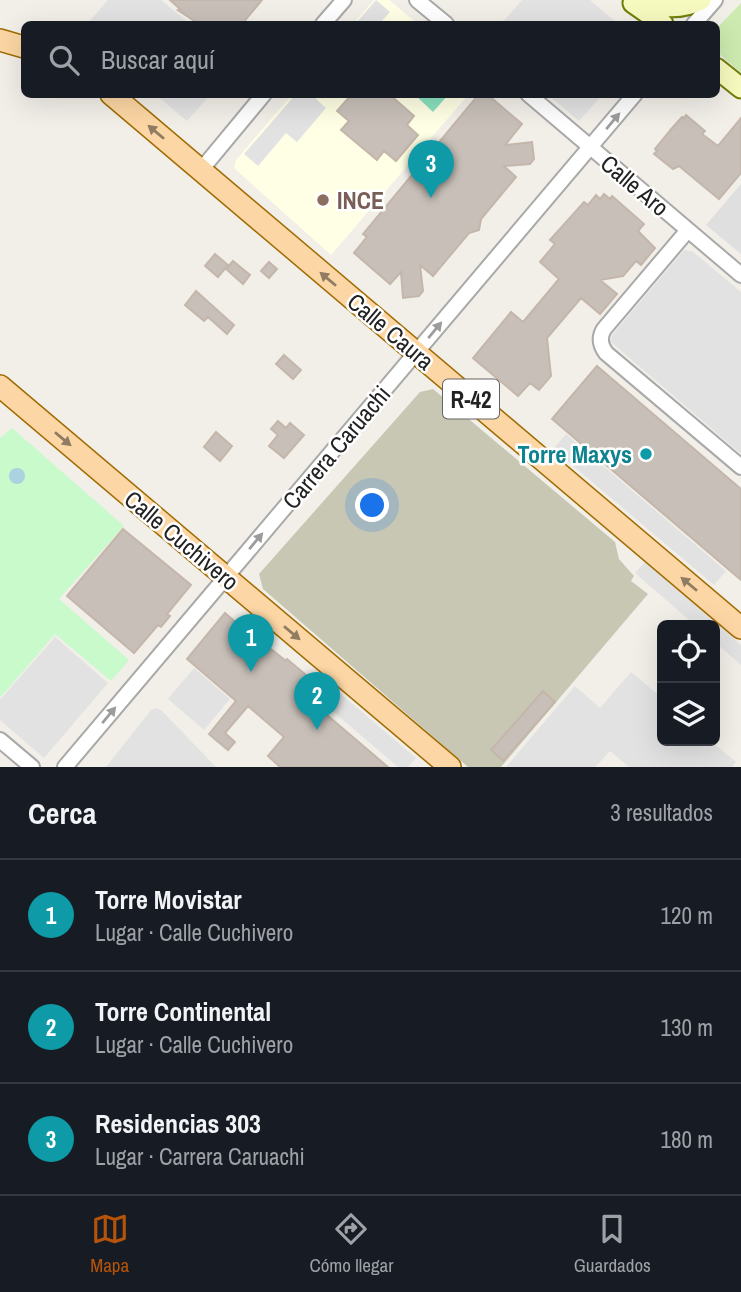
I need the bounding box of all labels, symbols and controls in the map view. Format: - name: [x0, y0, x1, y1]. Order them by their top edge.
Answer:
- search box: [21, 21, 720, 98]
- icon: search: [45, 41, 83, 79]
- text: Buscar aquí: [101, 42, 215, 77]
- one-way arrow: [605, 112, 621, 130]
- one-way arrow: [147, 124, 165, 140]
- pin: 3: [408, 140, 454, 198]
- street label: Calle Aro: [594, 147, 676, 223]
- place label: INCE: [337, 184, 384, 216]
- marker: INCE: [315, 192, 331, 208]
- one-way arrow: [320, 272, 337, 287]
- street label: Calle Caura: [341, 285, 441, 377]
- one-way arrow: [427, 322, 442, 339]
- street label: Carrera Caruachi: [275, 378, 397, 516]
- road number: R-42: [443, 380, 499, 418]
- one-way arrow: [54, 431, 71, 446]
- place label: Torre Maxys: [517, 438, 632, 470]
- marker: Torre Maxys: [638, 446, 654, 462]
- street label: Calle Cuchivero: [118, 483, 246, 597]
- your location: [355, 488, 389, 522]
- one-way arrow: [248, 533, 263, 550]
- one-way arrow: [680, 576, 698, 592]
- pin: 1: [228, 614, 274, 672]
- map controls: [657, 620, 720, 746]
- button: locate: [657, 620, 720, 683]
- one-way arrow: [284, 625, 301, 640]
- pin: 2: [294, 672, 340, 730]
- button: layers: [657, 683, 720, 746]
- one-way arrow: [101, 706, 117, 724]
- text: Cerca: [28, 793, 96, 833]
- text: 3 resultados: [610, 797, 713, 828]
- text: Torre Movistar: [95, 882, 242, 917]
- text: 1: [46, 900, 56, 931]
- text: 120 m: [661, 900, 713, 931]
- text: Lugar · Calle Cuchivero: [95, 917, 293, 948]
- text: Torre Continental: [95, 994, 271, 1029]
- text: 2: [46, 1012, 56, 1043]
- text: 130 m: [661, 1012, 713, 1043]
- text: Lugar · Calle Cuchivero: [95, 1029, 293, 1060]
- text: Residencias 303: [95, 1106, 261, 1141]
- text: 3: [46, 1124, 56, 1155]
- text: 180 m: [661, 1124, 713, 1155]
- text: Lugar · Carrera Caruachi: [95, 1141, 305, 1172]
- tab: Mapa: [90, 1210, 129, 1278]
- tab: Cómo llegar: [309, 1210, 393, 1278]
- tab: Guardados: [574, 1210, 651, 1278]

